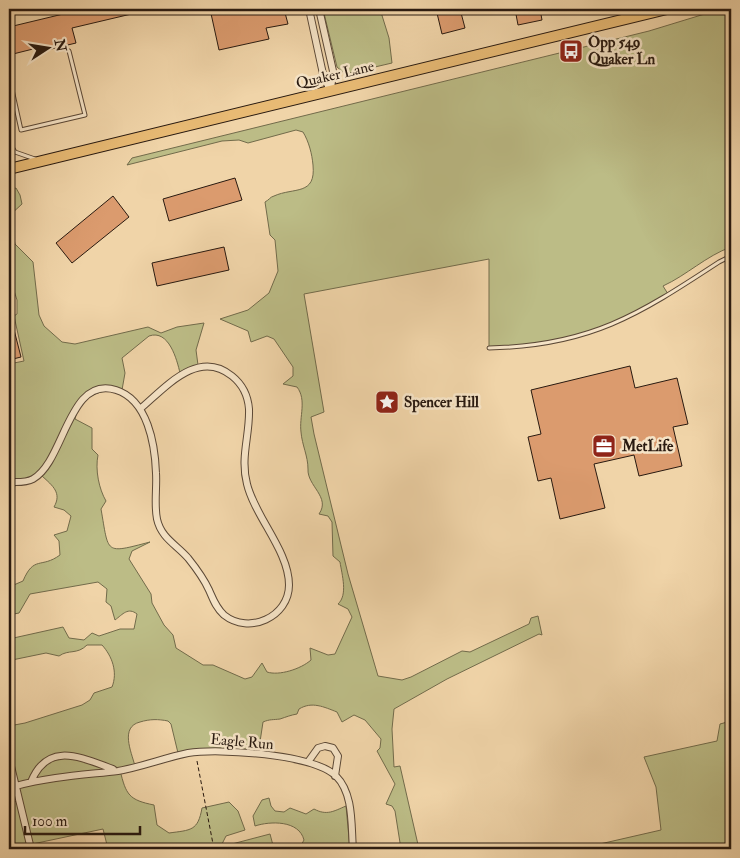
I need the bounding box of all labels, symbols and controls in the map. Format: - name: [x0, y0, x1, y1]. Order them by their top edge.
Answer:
- north arrow: [22, 22, 72, 72]
- place label: Opp 549 Quaker Ln: [588, 33, 655, 69]
- text: N: [50, 37, 70, 54]
- bus stop icon: Opp 549 Quaker Ln: [558, 38, 584, 64]
- street label: Quaker Lane: [294, 57, 376, 93]
- place icon: Spencer Hill: [374, 389, 400, 415]
- place label: Spencer Hill: [404, 393, 479, 413]
- office icon: MetLife: [591, 433, 617, 459]
- place label: MetLife: [621, 437, 674, 456]
- street label: Eagle Run: [209, 730, 275, 754]
- scale bar: [25, 803, 140, 835]
- text: 100 m: [32, 812, 68, 831]

